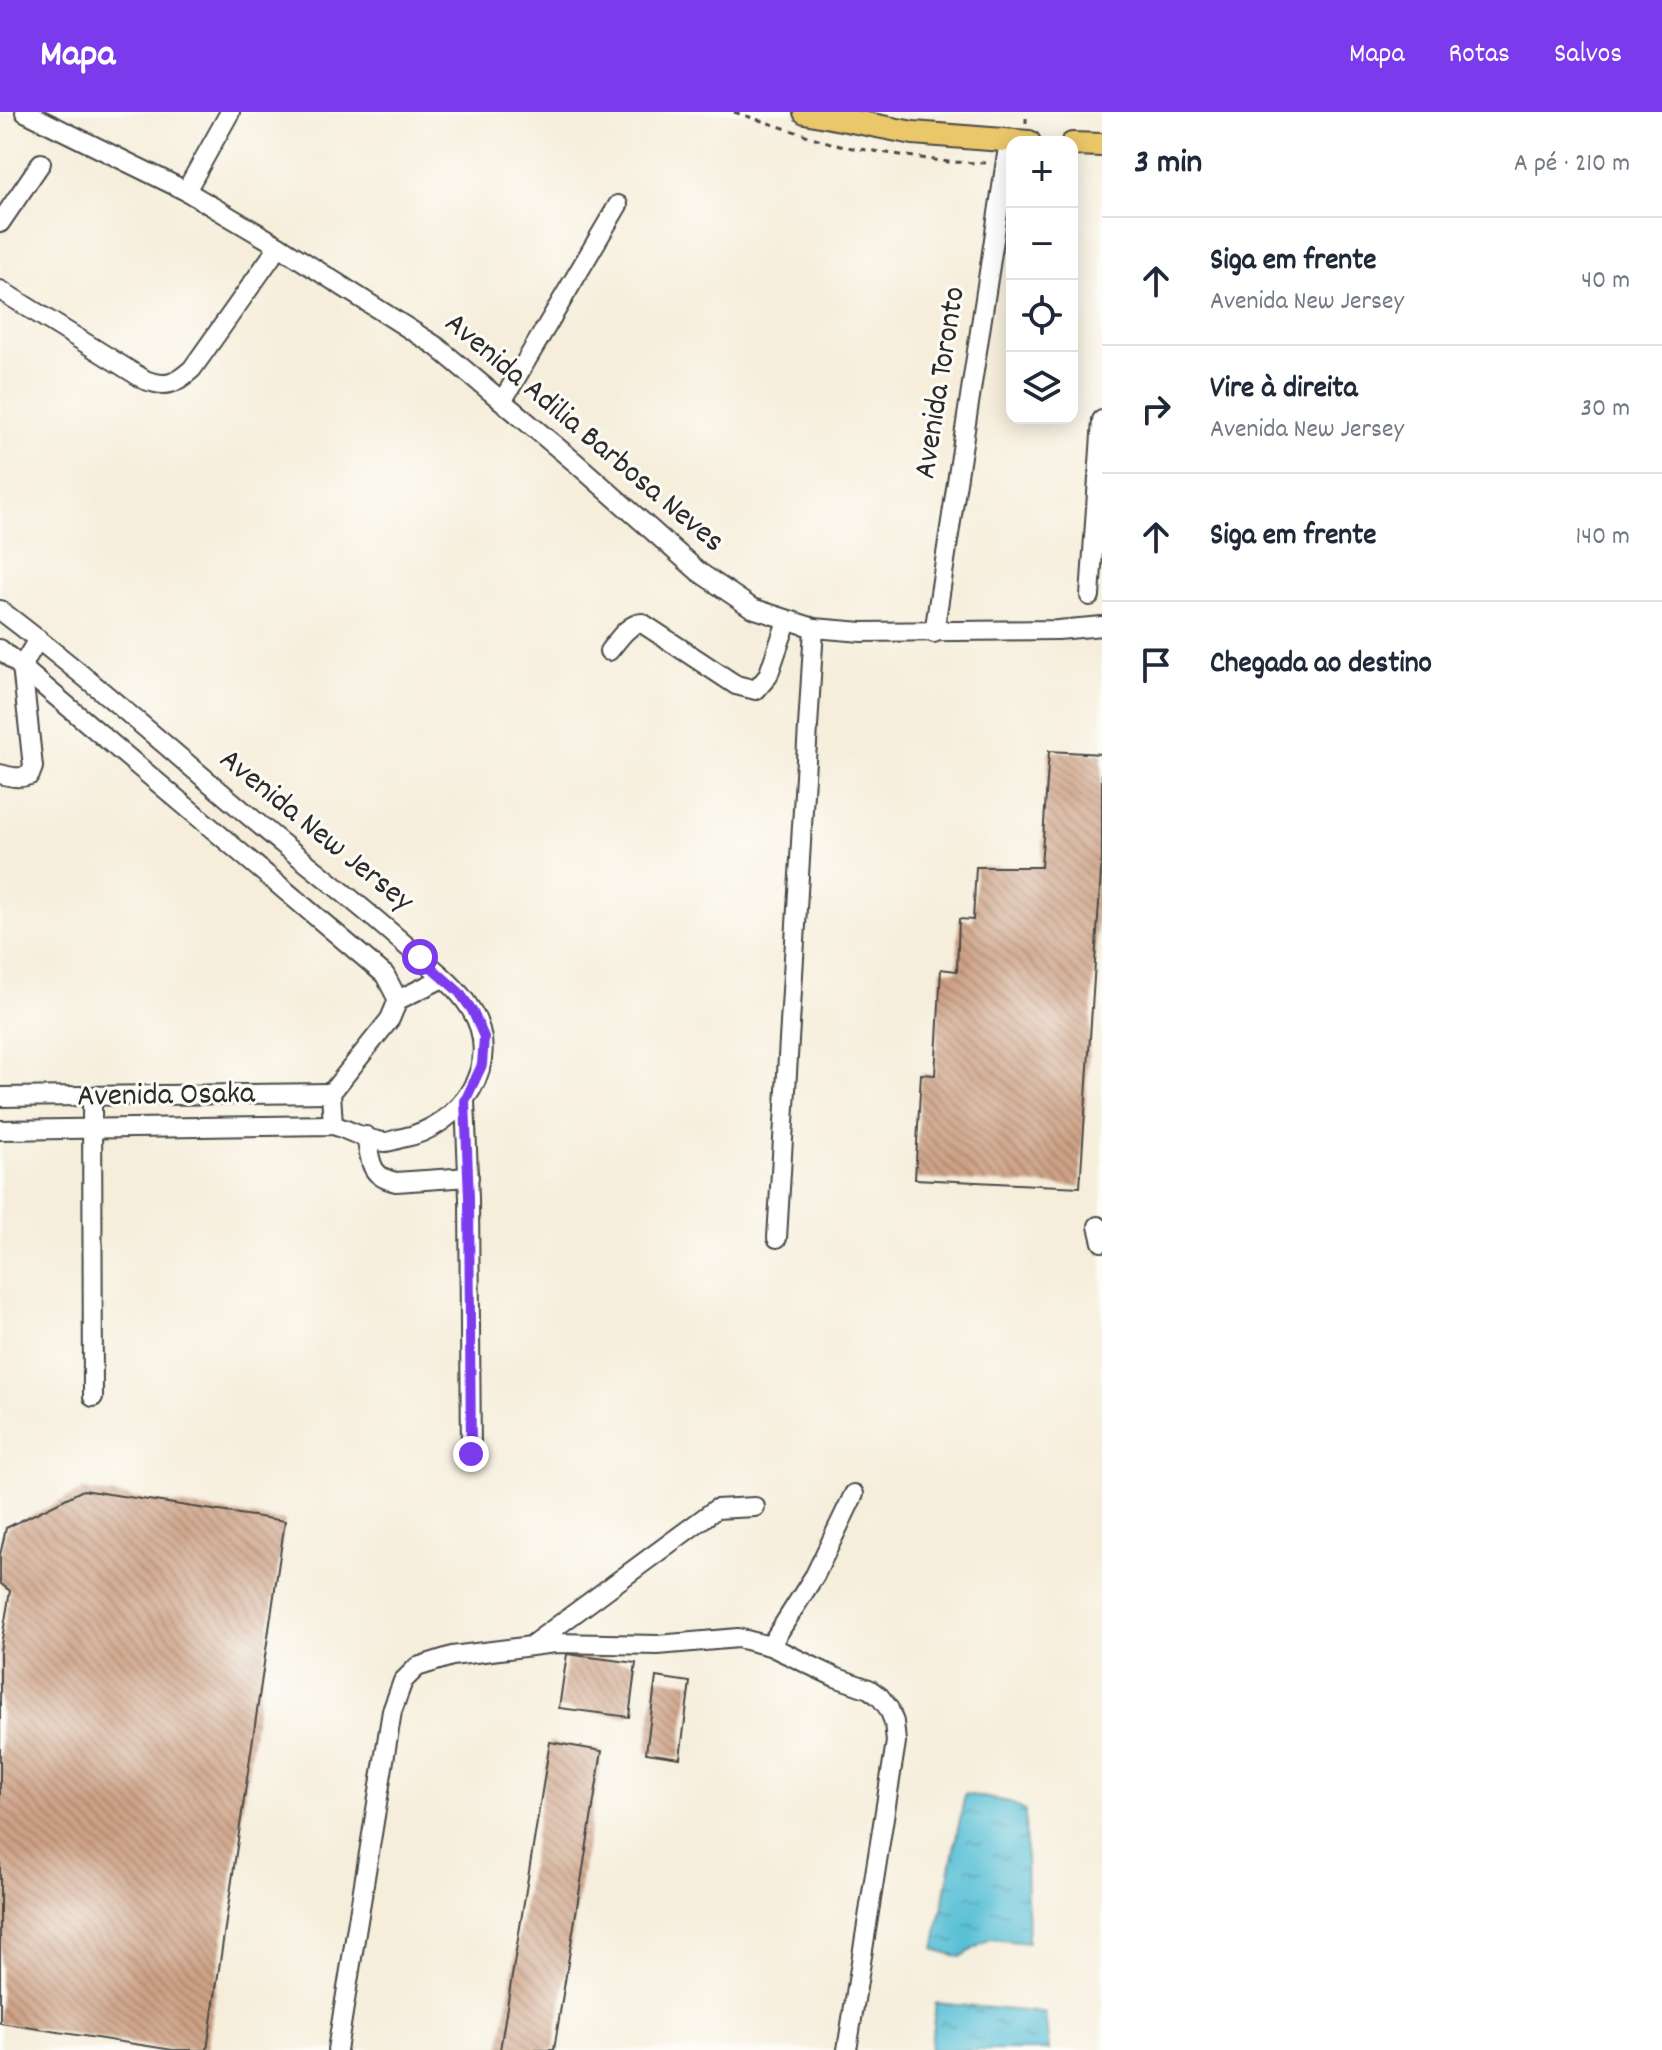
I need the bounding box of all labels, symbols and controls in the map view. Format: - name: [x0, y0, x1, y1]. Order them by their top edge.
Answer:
- text: Mapa: [40, 29, 115, 84]
- text: Mapa: [1349, 36, 1405, 76]
- text: Rotas: [1449, 36, 1510, 76]
- text: Salvos: [1554, 36, 1622, 76]
- map controls: [1006, 136, 1078, 424]
- button: +: [1006, 136, 1078, 208]
- text: 3 min: [1134, 140, 1202, 189]
- text: A pé · 210 m: [1514, 146, 1630, 183]
- button: −: [1006, 208, 1078, 280]
- text: Siga em frente: [1210, 241, 1377, 284]
- icon: ahead: [1134, 259, 1178, 303]
- text: 40 m: [1581, 263, 1630, 300]
- button: locate: [1006, 280, 1078, 352]
- street label: Avenida Toronto: [904, 284, 980, 482]
- text: Avenida New Jersey: [1210, 284, 1404, 321]
- street label: Avenida Adilia Barbosa Neves: [433, 303, 733, 565]
- button: layers: [1006, 352, 1078, 424]
- text: Vire à direita: [1210, 369, 1357, 412]
- icon: right: [1134, 387, 1178, 431]
- text: 30 m: [1580, 391, 1630, 428]
- text: Avenida New Jersey: [1210, 412, 1404, 449]
- icon: ahead: [1134, 515, 1178, 559]
- text: Siga em frente: [1210, 516, 1377, 559]
- text: 140 m: [1576, 519, 1630, 556]
- icon: arrive: [1134, 643, 1178, 687]
- text: Chegada ao destino: [1210, 644, 1432, 687]
- street label: Avenida New Jersey: [208, 739, 423, 926]
- route start: [402, 939, 438, 975]
- street label: Avenida Osaka: [77, 1072, 256, 1122]
- route end: [453, 1436, 489, 1472]

